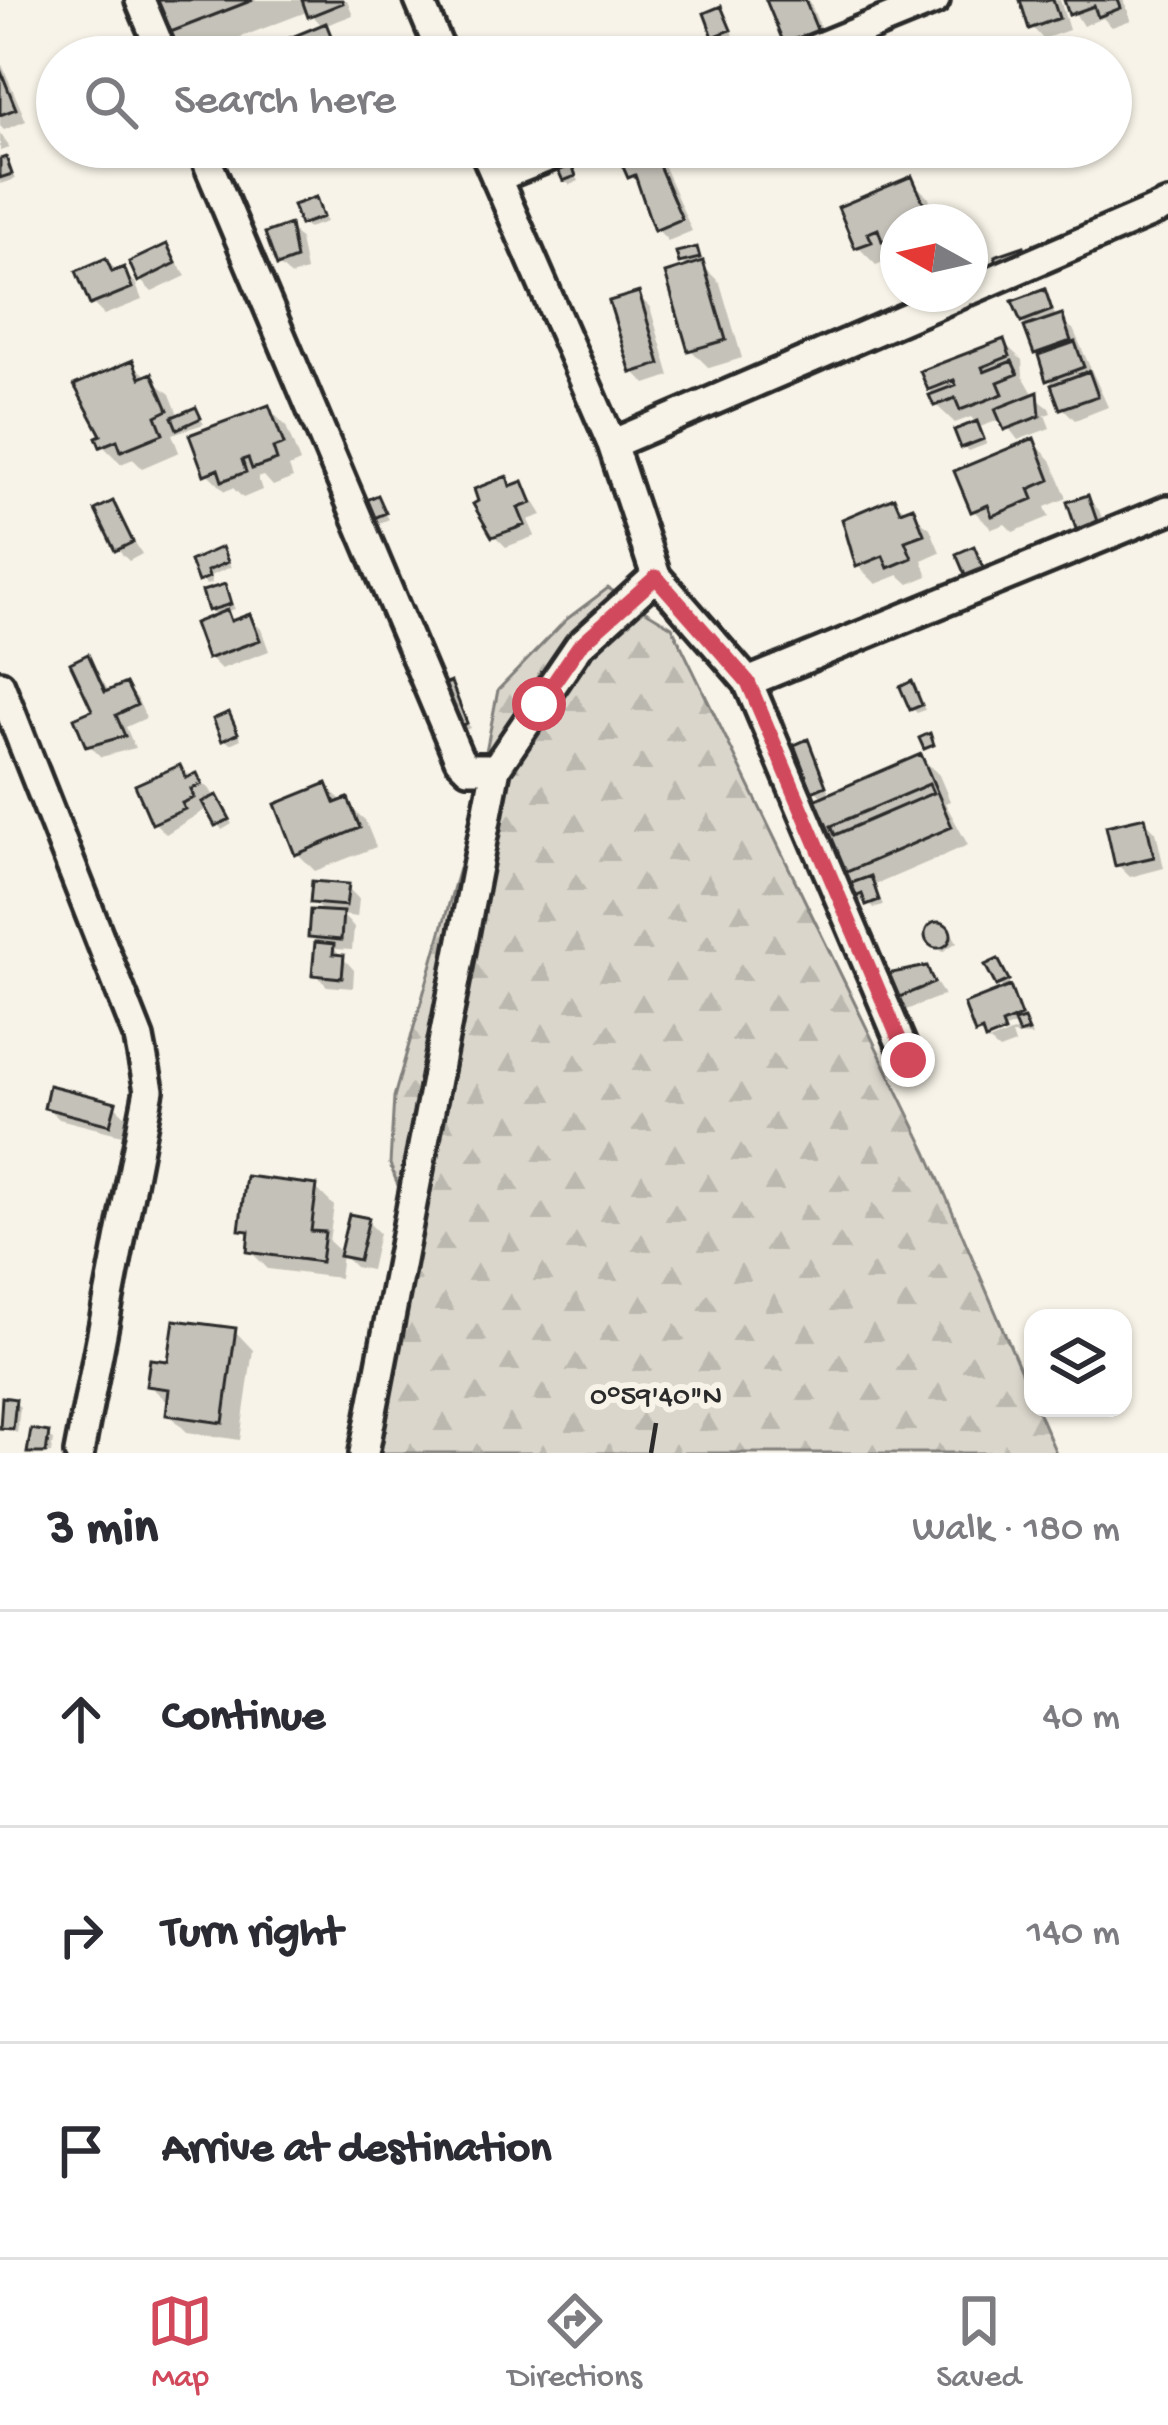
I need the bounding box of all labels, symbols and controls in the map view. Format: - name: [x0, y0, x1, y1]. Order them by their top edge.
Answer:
- search box: [36, 36, 1132, 168]
- icon: search: [78, 69, 144, 135]
- text: Search here: [174, 76, 396, 129]
- north arrow: [880, 204, 988, 312]
- route start: [512, 677, 566, 731]
- route end: [881, 1033, 935, 1087]
- map controls: [1024, 1309, 1132, 1417]
- button: layers: [1024, 1309, 1132, 1417]
- text: 0°59'40"N: [590, 1381, 722, 1416]
- text: 3 min: [48, 1501, 158, 1561]
- text: Walk · 180 m: [912, 1508, 1120, 1554]
- icon: ahead: [48, 1686, 114, 1752]
- text: Continue: [162, 1692, 325, 1745]
- text: 40 m: [1042, 1696, 1120, 1742]
- icon: right: [48, 1902, 114, 1968]
- text: Turn right: [162, 1908, 342, 1961]
- text: 140 m: [1027, 1912, 1120, 1958]
- icon: arrive: [48, 2118, 114, 2184]
- text: Arrive at destination: [162, 2124, 551, 2177]
- tab: Map: [147, 2288, 213, 2398]
- tab: Directions: [508, 2288, 642, 2398]
- tab: Saved: [936, 2288, 1021, 2398]

